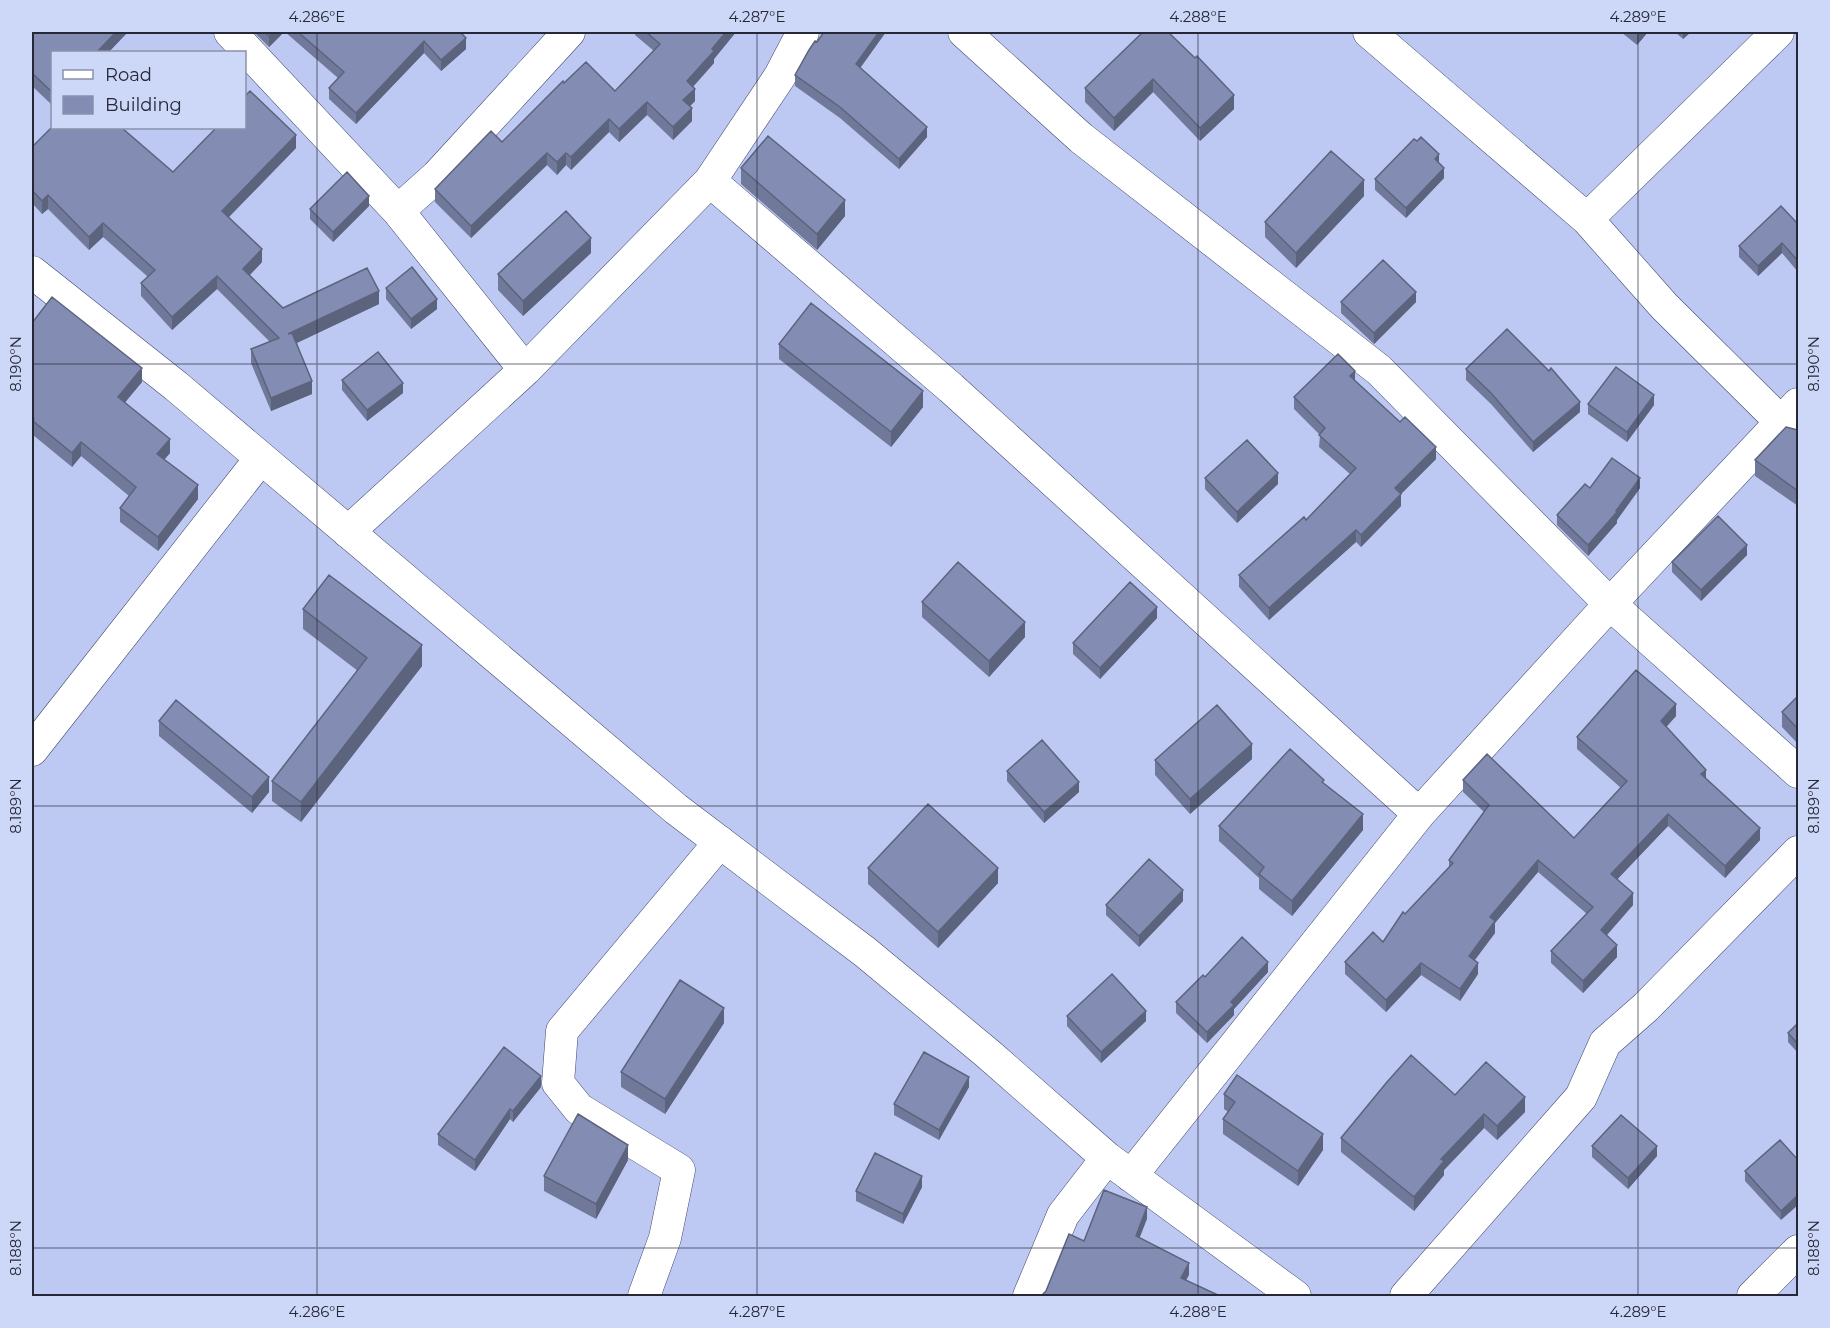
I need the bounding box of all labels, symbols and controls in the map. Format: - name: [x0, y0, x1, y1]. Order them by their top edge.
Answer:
- text: 4.286°E: [289, 7, 345, 26]
- text: 4.287°E: [729, 7, 785, 26]
- text: 4.288°E: [1169, 7, 1227, 26]
- text: 4.289°E: [1609, 7, 1667, 26]
- legend: [51, 51, 246, 129]
- text: Road: [105, 64, 152, 86]
- text: Building: [105, 94, 182, 116]
- text: 8.190°N: [6, 336, 25, 392]
- text: 8.190°N: [1804, 336, 1823, 392]
- text: 8.189°N: [6, 778, 25, 834]
- text: 8.189°N: [1804, 778, 1823, 834]
- text: 8.188°N: [6, 1220, 25, 1276]
- text: 8.188°N: [1804, 1220, 1823, 1276]
- text: 4.286°E: [289, 1302, 345, 1321]
- text: 4.287°E: [729, 1302, 785, 1321]
- text: 4.288°E: [1169, 1302, 1227, 1321]
- text: 4.289°E: [1609, 1302, 1667, 1321]

